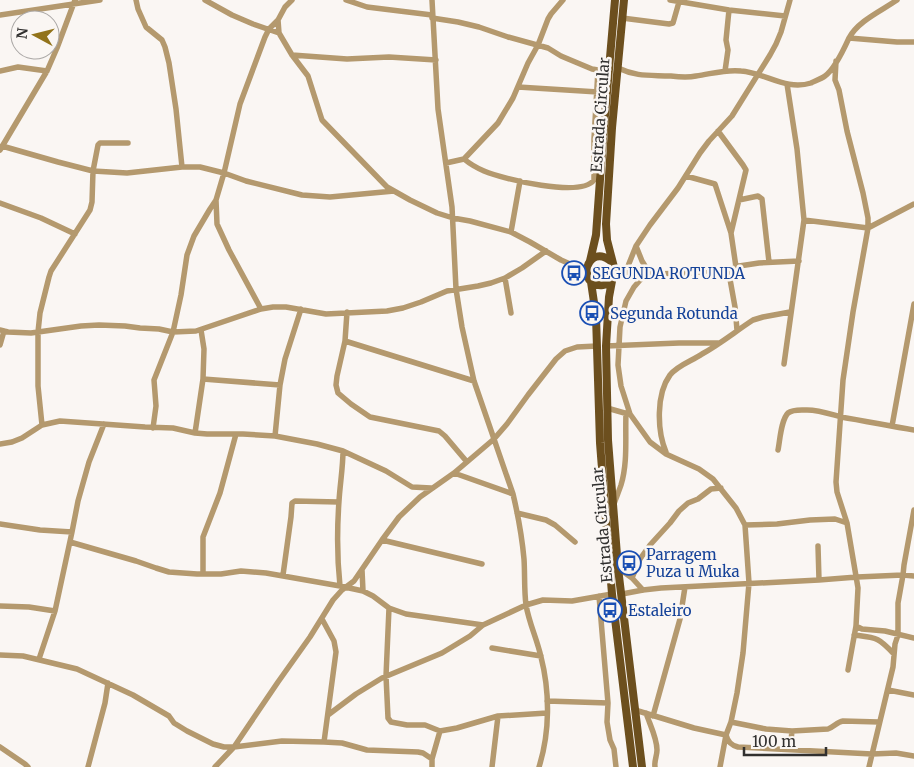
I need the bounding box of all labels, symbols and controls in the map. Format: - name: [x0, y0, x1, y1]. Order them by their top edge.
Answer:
- north arrow: [10, 10, 60, 60]
- text: N: [12, 27, 32, 40]
- street label: Estrada Circular: [586, 56, 614, 173]
- bus stop icon: SEGUNDA ROTUNDA: [561, 260, 587, 286]
- place label: SEGUNDA ROTUNDA: [592, 264, 745, 283]
- bus stop icon: Segunda Rotunda: [579, 300, 605, 326]
- place label: Segunda Rotunda: [610, 304, 738, 323]
- street label: Estrada Circular: [587, 466, 617, 583]
- place label: Parragem Puza u Muka: [646, 545, 739, 581]
- bus stop icon: Parragem Puza u Muka: [616, 550, 642, 576]
- bus stop icon: Estaleiro: [597, 597, 623, 623]
- place label: Estaleiro: [628, 601, 692, 620]
- scale bar: [744, 724, 826, 756]
- text: 100 m: [752, 732, 796, 751]

